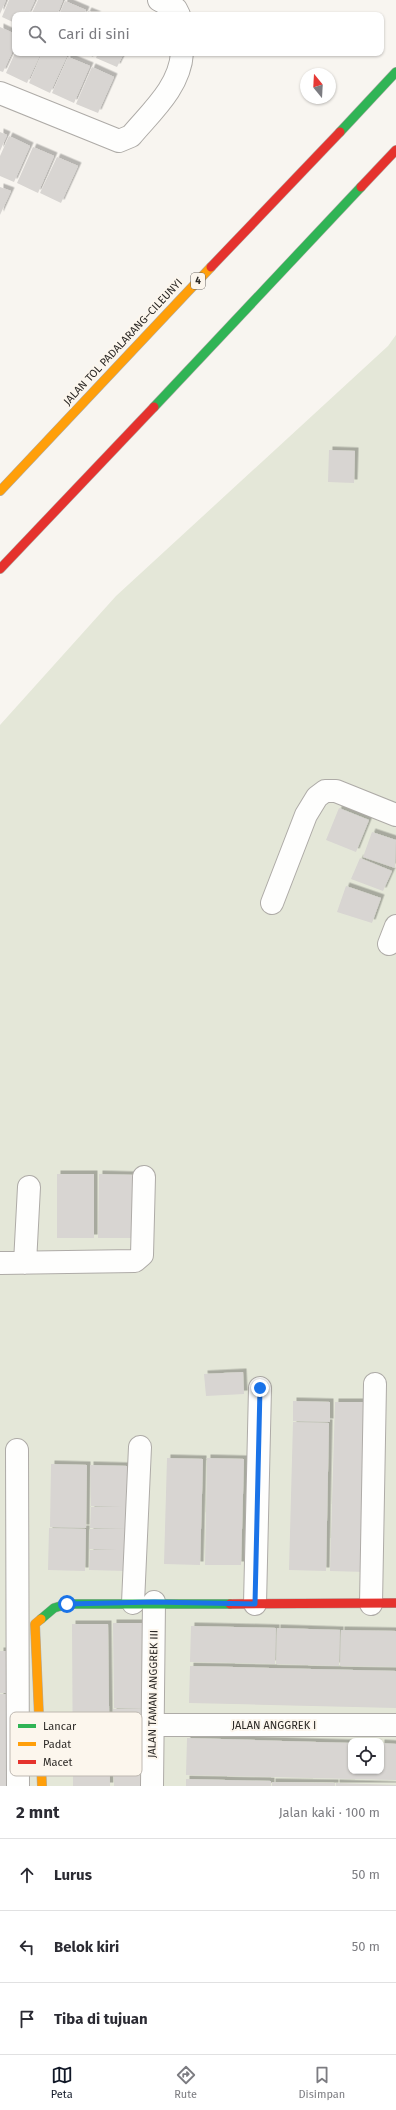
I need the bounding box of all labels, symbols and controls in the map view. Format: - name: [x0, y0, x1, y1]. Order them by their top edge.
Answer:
- search box: [12, 12, 384, 56]
- icon: search: [26, 23, 48, 45]
- text: Cari di sini: [58, 25, 130, 43]
- north arrow: [300, 68, 336, 104]
- road number: 4: [191, 273, 205, 289]
- street label: JALAN TOL PADALARANG–CILEUNYI: [61, 276, 185, 408]
- route end: [251, 1379, 269, 1397]
- route start: [58, 1595, 76, 1613]
- street label: JALAN TAMAN ANGGREK III: [145, 1630, 161, 1758]
- legend: [10, 1712, 142, 1776]
- street label: JALAN ANGGREK I: [232, 1719, 316, 1732]
- text: Lancar: [43, 1720, 77, 1733]
- text: Padat: [43, 1738, 71, 1751]
- map controls: [348, 1738, 384, 1774]
- button: locate: [348, 1738, 384, 1774]
- text: Macet: [43, 1756, 73, 1769]
- text: 2 mnt: [16, 1802, 60, 1823]
- text: Jalan kaki · 100 m: [279, 1805, 380, 1820]
- icon: ahead: [16, 1864, 38, 1886]
- text: Lurus: [54, 1866, 92, 1884]
- text: 50 m: [352, 1867, 380, 1882]
- icon: left: [16, 1936, 38, 1958]
- text: Belok kiri: [54, 1938, 119, 1956]
- text: 50 m: [352, 1939, 380, 1954]
- icon: arrive: [16, 2008, 38, 2030]
- text: Tiba di tujuan: [54, 2010, 148, 2028]
- tab: Peta: [51, 2064, 73, 2101]
- tab: Rute: [174, 2064, 197, 2101]
- tab: Disimpan: [299, 2064, 345, 2101]

